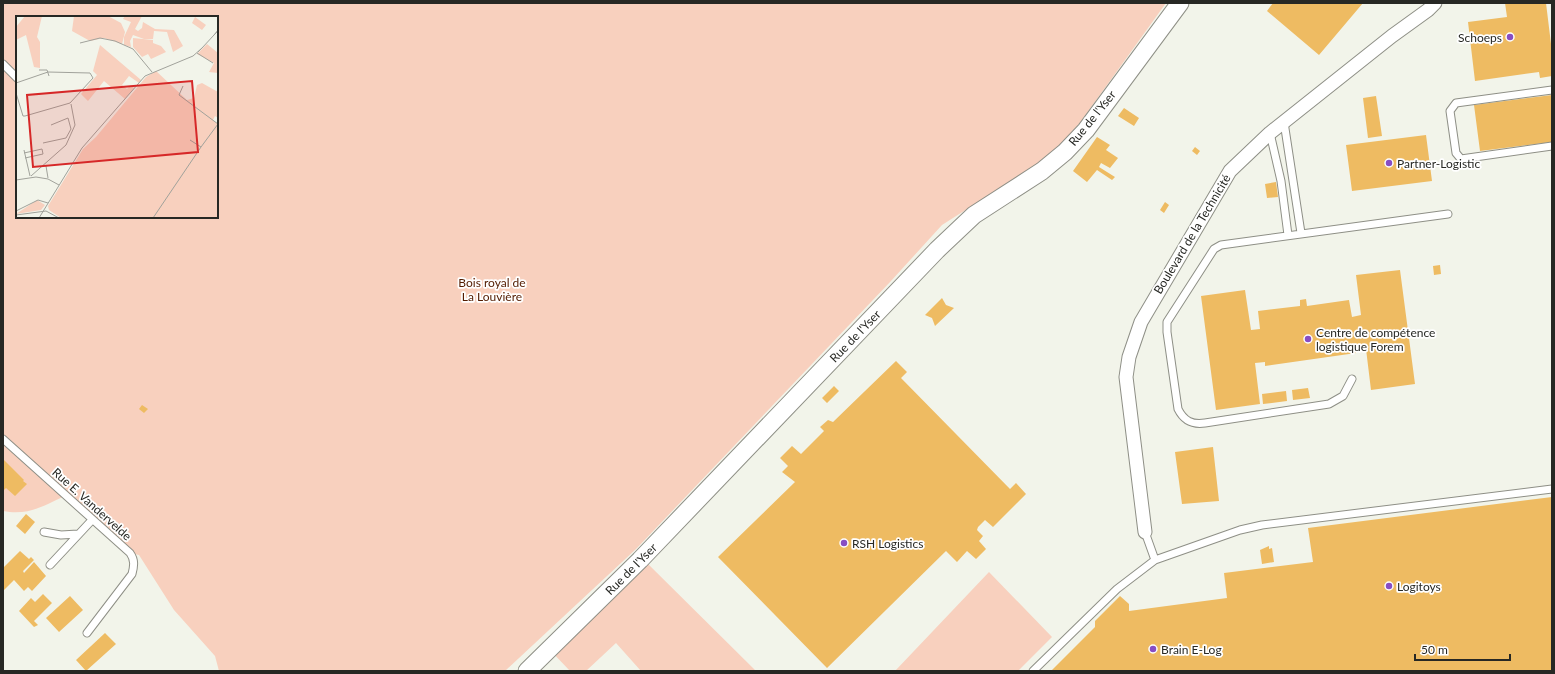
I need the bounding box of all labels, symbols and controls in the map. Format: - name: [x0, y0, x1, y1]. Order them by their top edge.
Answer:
- inset map: [16, 16, 218, 218]
- place label: Schoeps: [1458, 30, 1502, 45]
- marker: Schoeps: [1505, 32, 1515, 42]
- street label: Rue de l'Yser: [1065, 87, 1119, 149]
- place label: Partner-Logistic: [1397, 156, 1480, 171]
- marker: Partner-Logistic: [1384, 158, 1394, 168]
- street label: Boulevard de la Technicité: [1150, 171, 1234, 297]
- park label: Bois royal de La Louvière: [458, 275, 526, 304]
- street label: Rue de l'Yser: [826, 306, 884, 365]
- place label: Centre de compétence logistique Forem: [1316, 325, 1435, 354]
- marker: Centre de compétence logistique Forem: [1303, 334, 1313, 344]
- street label: Rue E. Vandervelde: [49, 465, 135, 543]
- place label: RSH Logistics: [852, 536, 923, 551]
- marker: RSH Logistics: [839, 538, 849, 548]
- street label: Rue de l'Yser: [602, 540, 660, 598]
- place label: Logitoys: [1397, 579, 1441, 594]
- marker: Logitoys: [1384, 581, 1394, 591]
- scale bar: [1415, 636, 1510, 662]
- place label: Brain E-Log: [1161, 642, 1222, 657]
- text: 50 m: [1421, 642, 1448, 657]
- marker: Brain E-Log: [1148, 644, 1158, 654]

